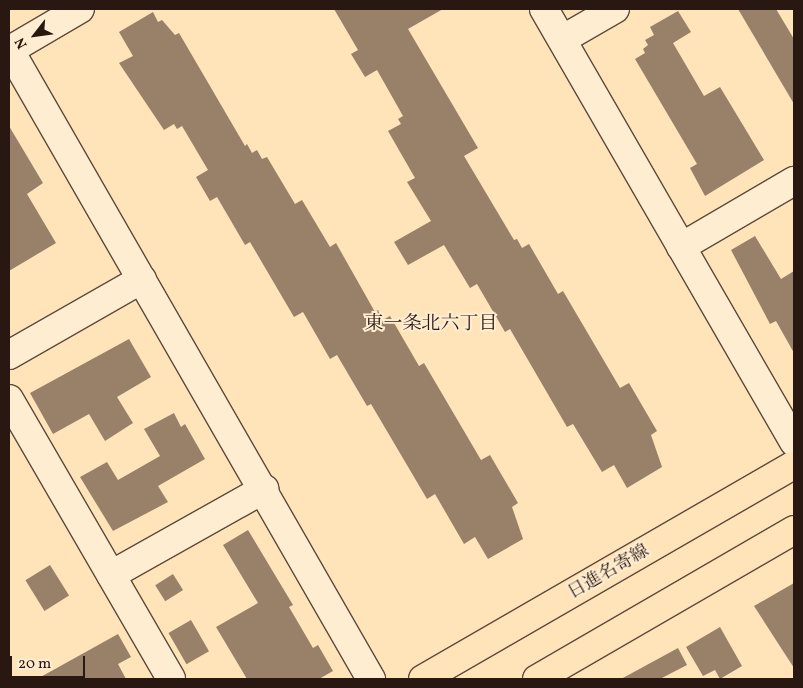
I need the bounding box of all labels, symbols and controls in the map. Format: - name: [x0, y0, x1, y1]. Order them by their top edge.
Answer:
- north arrow: [10, 10, 60, 60]
- text: N: [11, 34, 32, 52]
- district label: 東一条北六丁目: [365, 314, 497, 336]
- street label: 日進名寄線: [565, 541, 653, 605]
- scale bar: [12, 646, 88, 678]
- text: 20 m: [18, 654, 51, 675]

